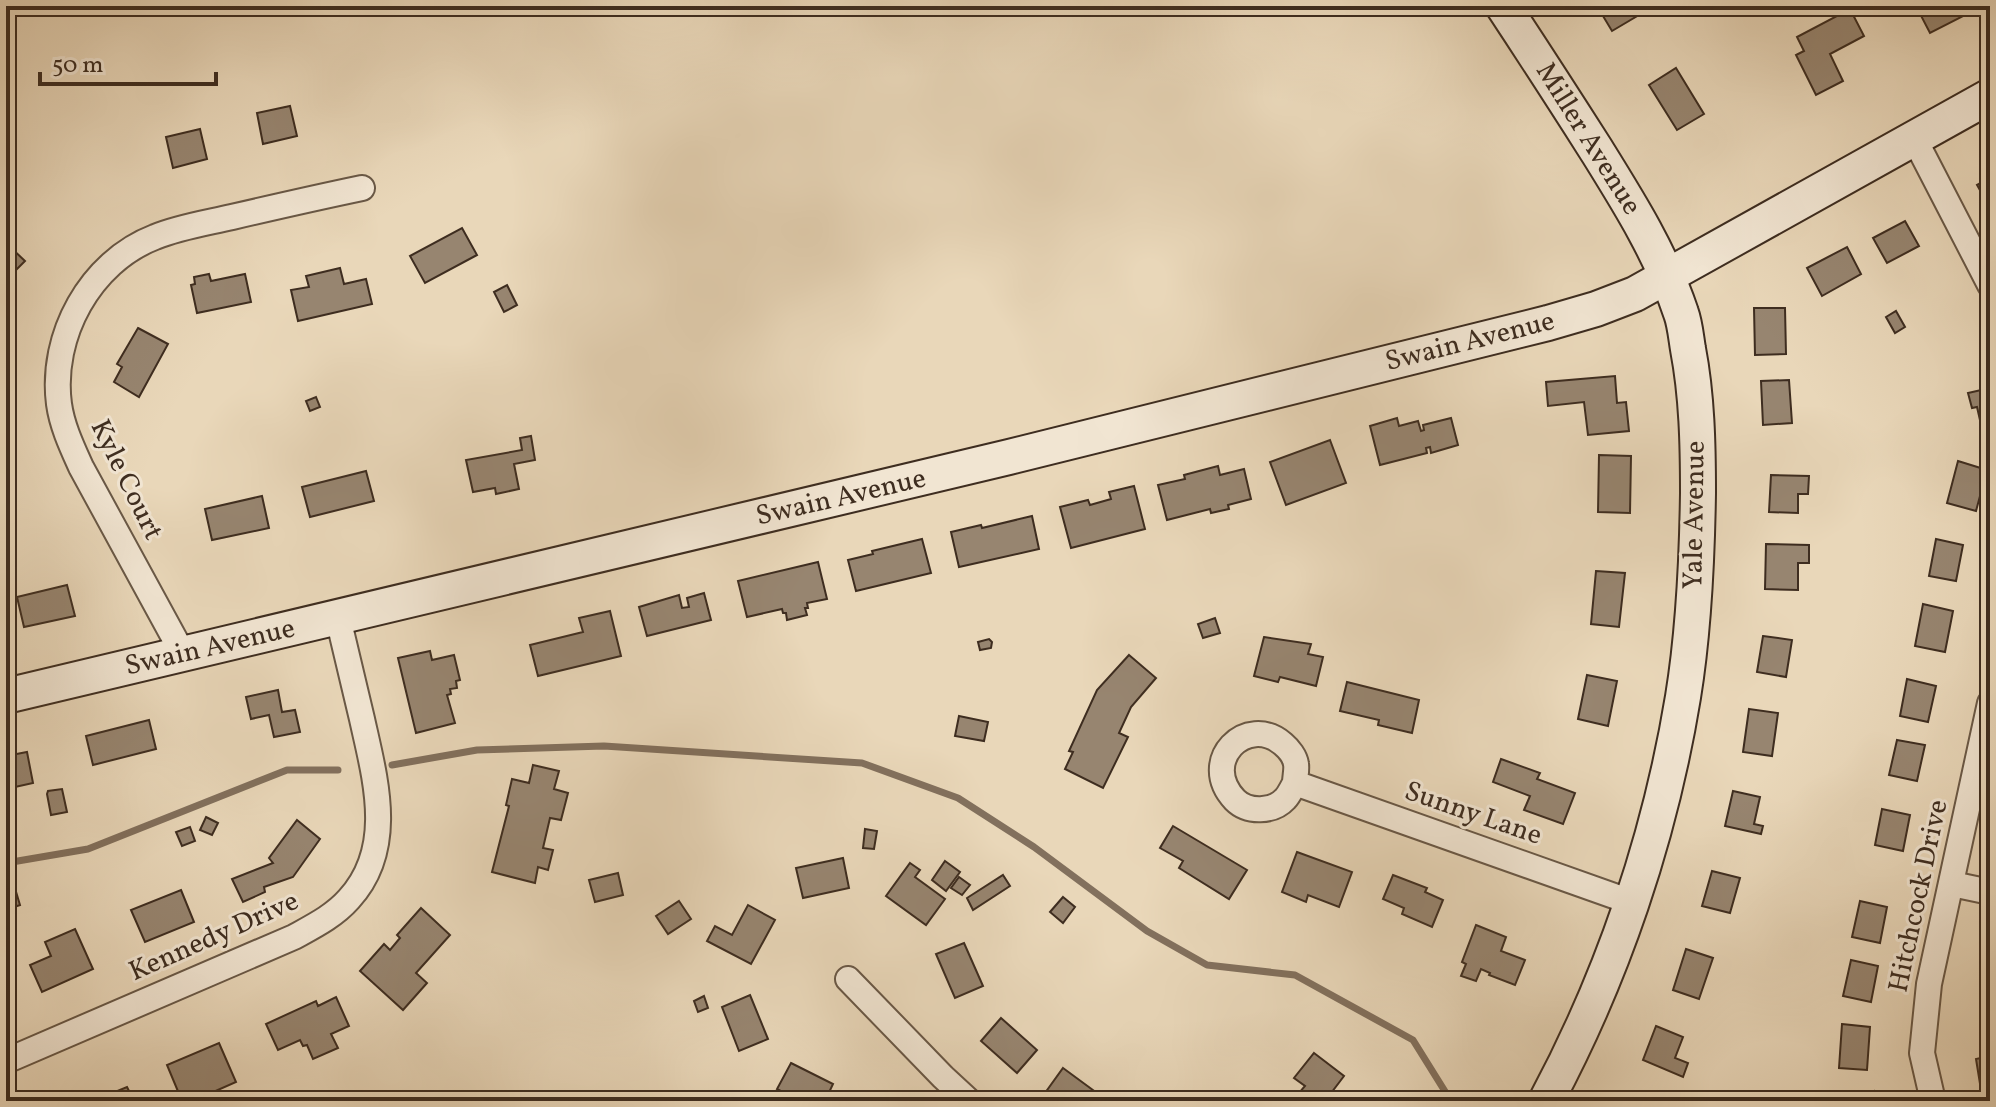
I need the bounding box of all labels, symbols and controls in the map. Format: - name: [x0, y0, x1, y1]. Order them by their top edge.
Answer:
- scale bar: [40, 36, 216, 86]
- text: 50 m: [52, 49, 104, 83]
- street label: Miller Avenue: [1526, 55, 1650, 223]
- street label: Swain Avenue: [1381, 302, 1559, 382]
- street label: Kyle Court: [80, 413, 172, 547]
- street label: Yale Avenue: [1674, 440, 1716, 590]
- street label: Swain Avenue: [752, 459, 930, 537]
- street label: Swain Avenue: [121, 609, 299, 687]
- street label: Sunny Lane: [1399, 772, 1547, 856]
- street label: Hitchcock Drive: [1880, 796, 1958, 996]
- street label: Kennedy Drive: [123, 882, 305, 992]

